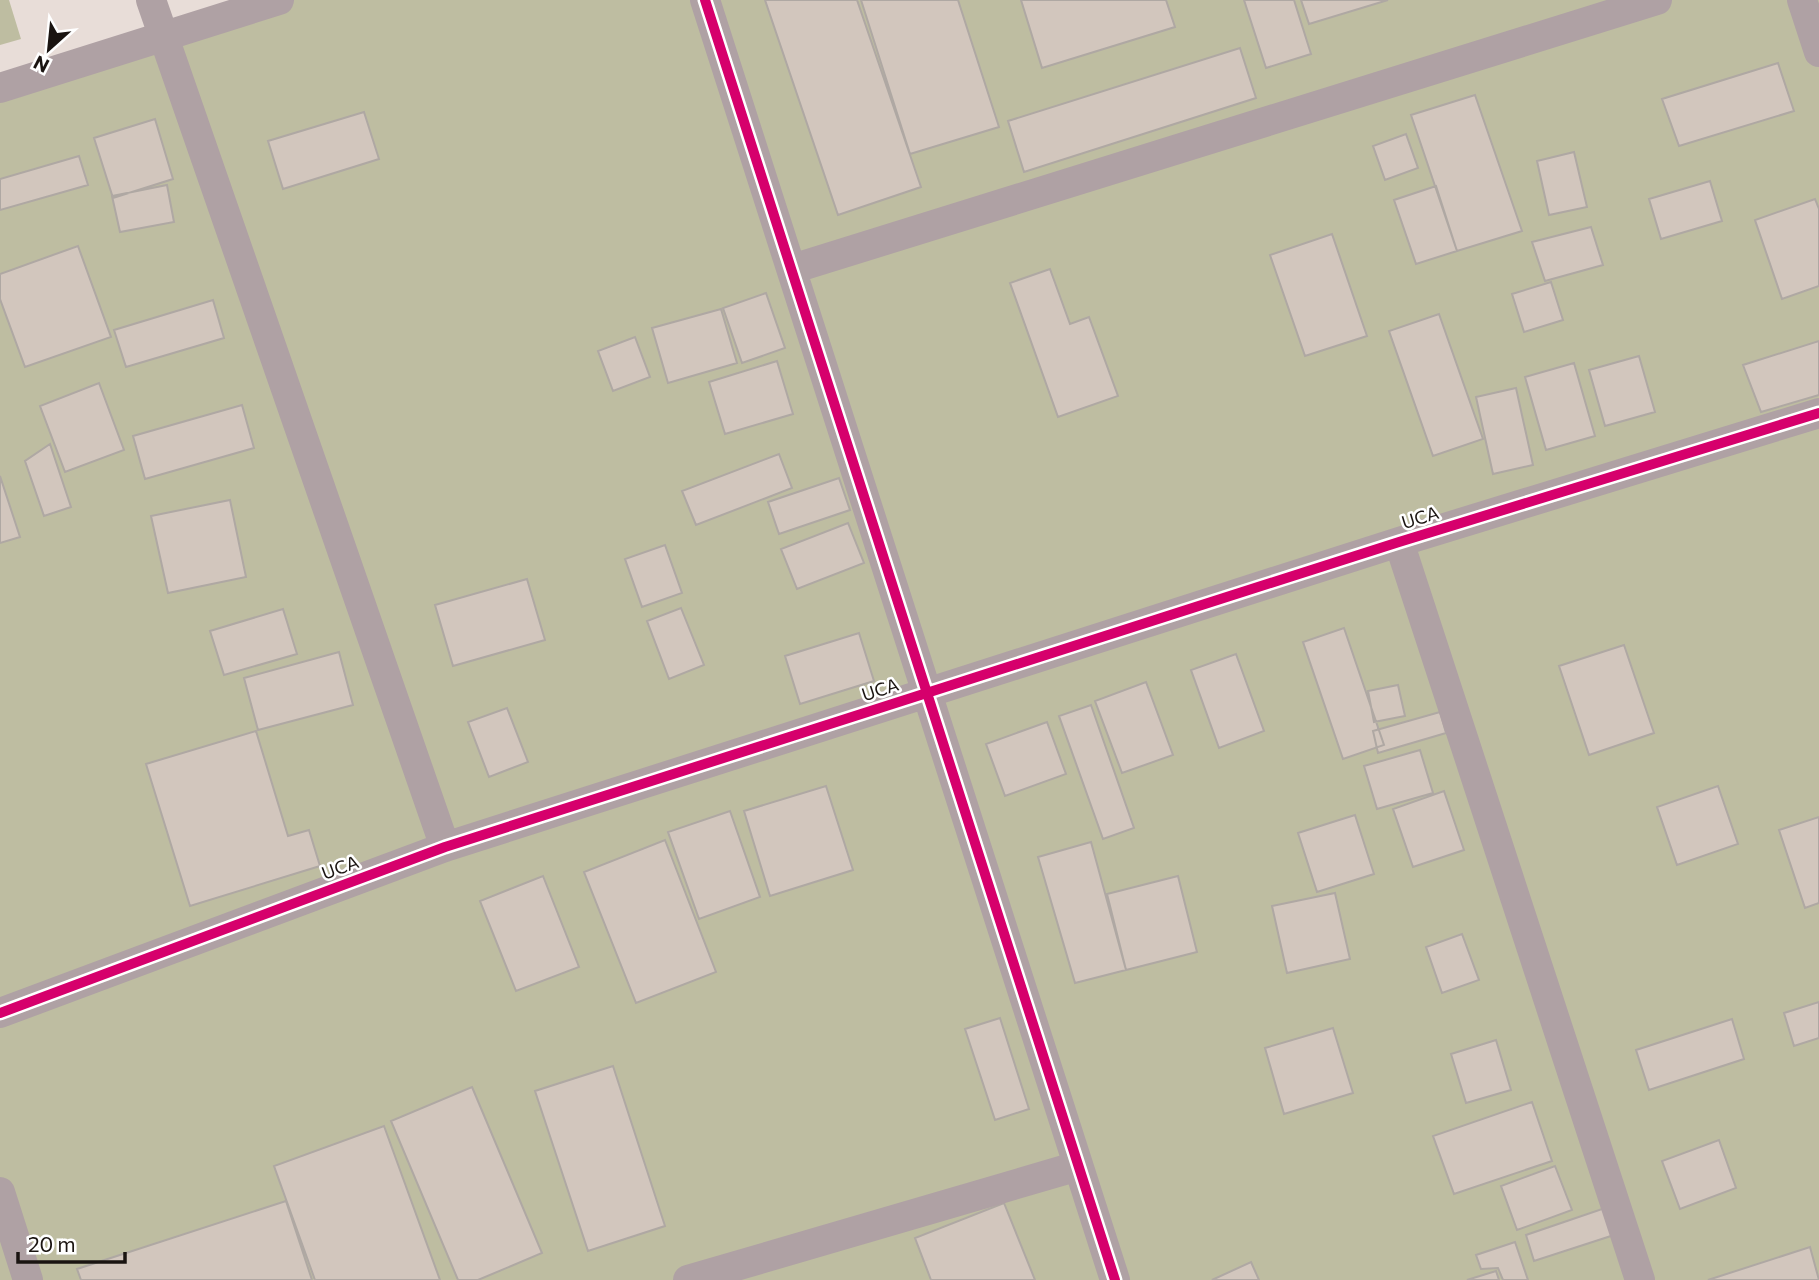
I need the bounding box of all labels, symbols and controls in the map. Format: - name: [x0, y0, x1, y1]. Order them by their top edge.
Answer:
- north arrow: [14, 14, 84, 84]
- text: N: [29, 51, 53, 78]
- street label: UCA: [1399, 501, 1441, 533]
- street label: UCA: [859, 673, 901, 705]
- street label: UCA: [318, 850, 362, 884]
- scale bar: [18, 1220, 124, 1264]
- text: 20 m: [28, 1231, 76, 1256]

